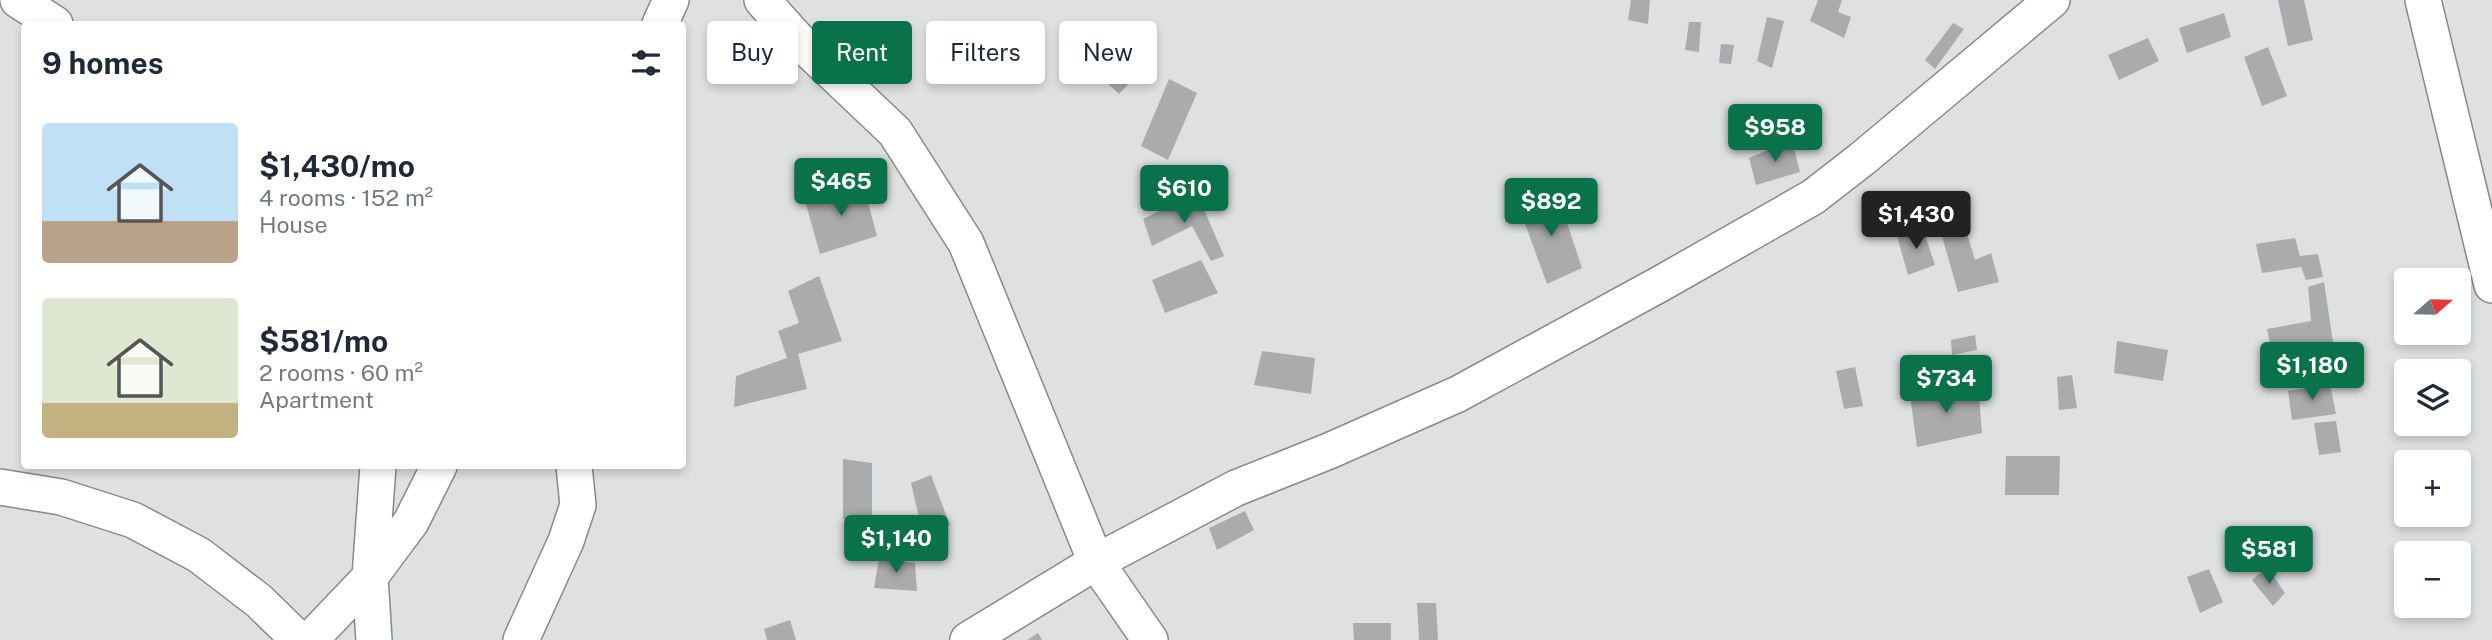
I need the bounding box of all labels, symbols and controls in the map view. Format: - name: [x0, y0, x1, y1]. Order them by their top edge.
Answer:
- chip: Buy: [707, 21, 798, 84]
- chip: Rent: [812, 21, 912, 84]
- chip: Filters: [926, 21, 1045, 84]
- chip: New: [1059, 21, 1157, 84]
- icon: filters: [627, 44, 665, 82]
- text: 9 homes: [42, 45, 164, 81]
- pin: $958: [1734, 104, 1816, 164]
- text: $958: [1744, 113, 1806, 140]
- text: $1,430/mo: [259, 148, 415, 184]
- icon: home: [98, 151, 182, 235]
- pin: $465: [800, 158, 882, 218]
- pin: $610: [1143, 166, 1225, 225]
- text: $465: [810, 167, 872, 194]
- text: $610: [1156, 174, 1212, 201]
- pin: $892: [1510, 178, 1592, 238]
- text: 4 rooms · 152 m²: [259, 184, 433, 211]
- text: $892: [1521, 187, 1581, 214]
- pin: $1,430: [1859, 191, 1973, 251]
- text: $1,430: [1878, 200, 1954, 227]
- text: House: [259, 211, 327, 238]
- north arrow: [2394, 268, 2471, 345]
- map controls: [2394, 268, 2471, 618]
- text: $581/mo: [259, 323, 388, 359]
- icon: home: [98, 326, 182, 410]
- pin: $1,180: [2255, 342, 2369, 402]
- text: $1,180: [2276, 351, 2348, 378]
- pin: $734: [1905, 356, 1987, 415]
- text: 2 rooms · 60 m²: [259, 359, 423, 386]
- button: layers: [2394, 359, 2471, 436]
- text: $734: [1916, 364, 1976, 391]
- text: Apartment: [259, 386, 374, 413]
- button: +: [2394, 450, 2471, 527]
- pin: $1,140: [839, 516, 953, 575]
- text: $1,140: [860, 524, 932, 551]
- pin: $581: [2228, 526, 2310, 586]
- text: $581: [2241, 535, 2297, 562]
- button: −: [2394, 541, 2471, 618]

